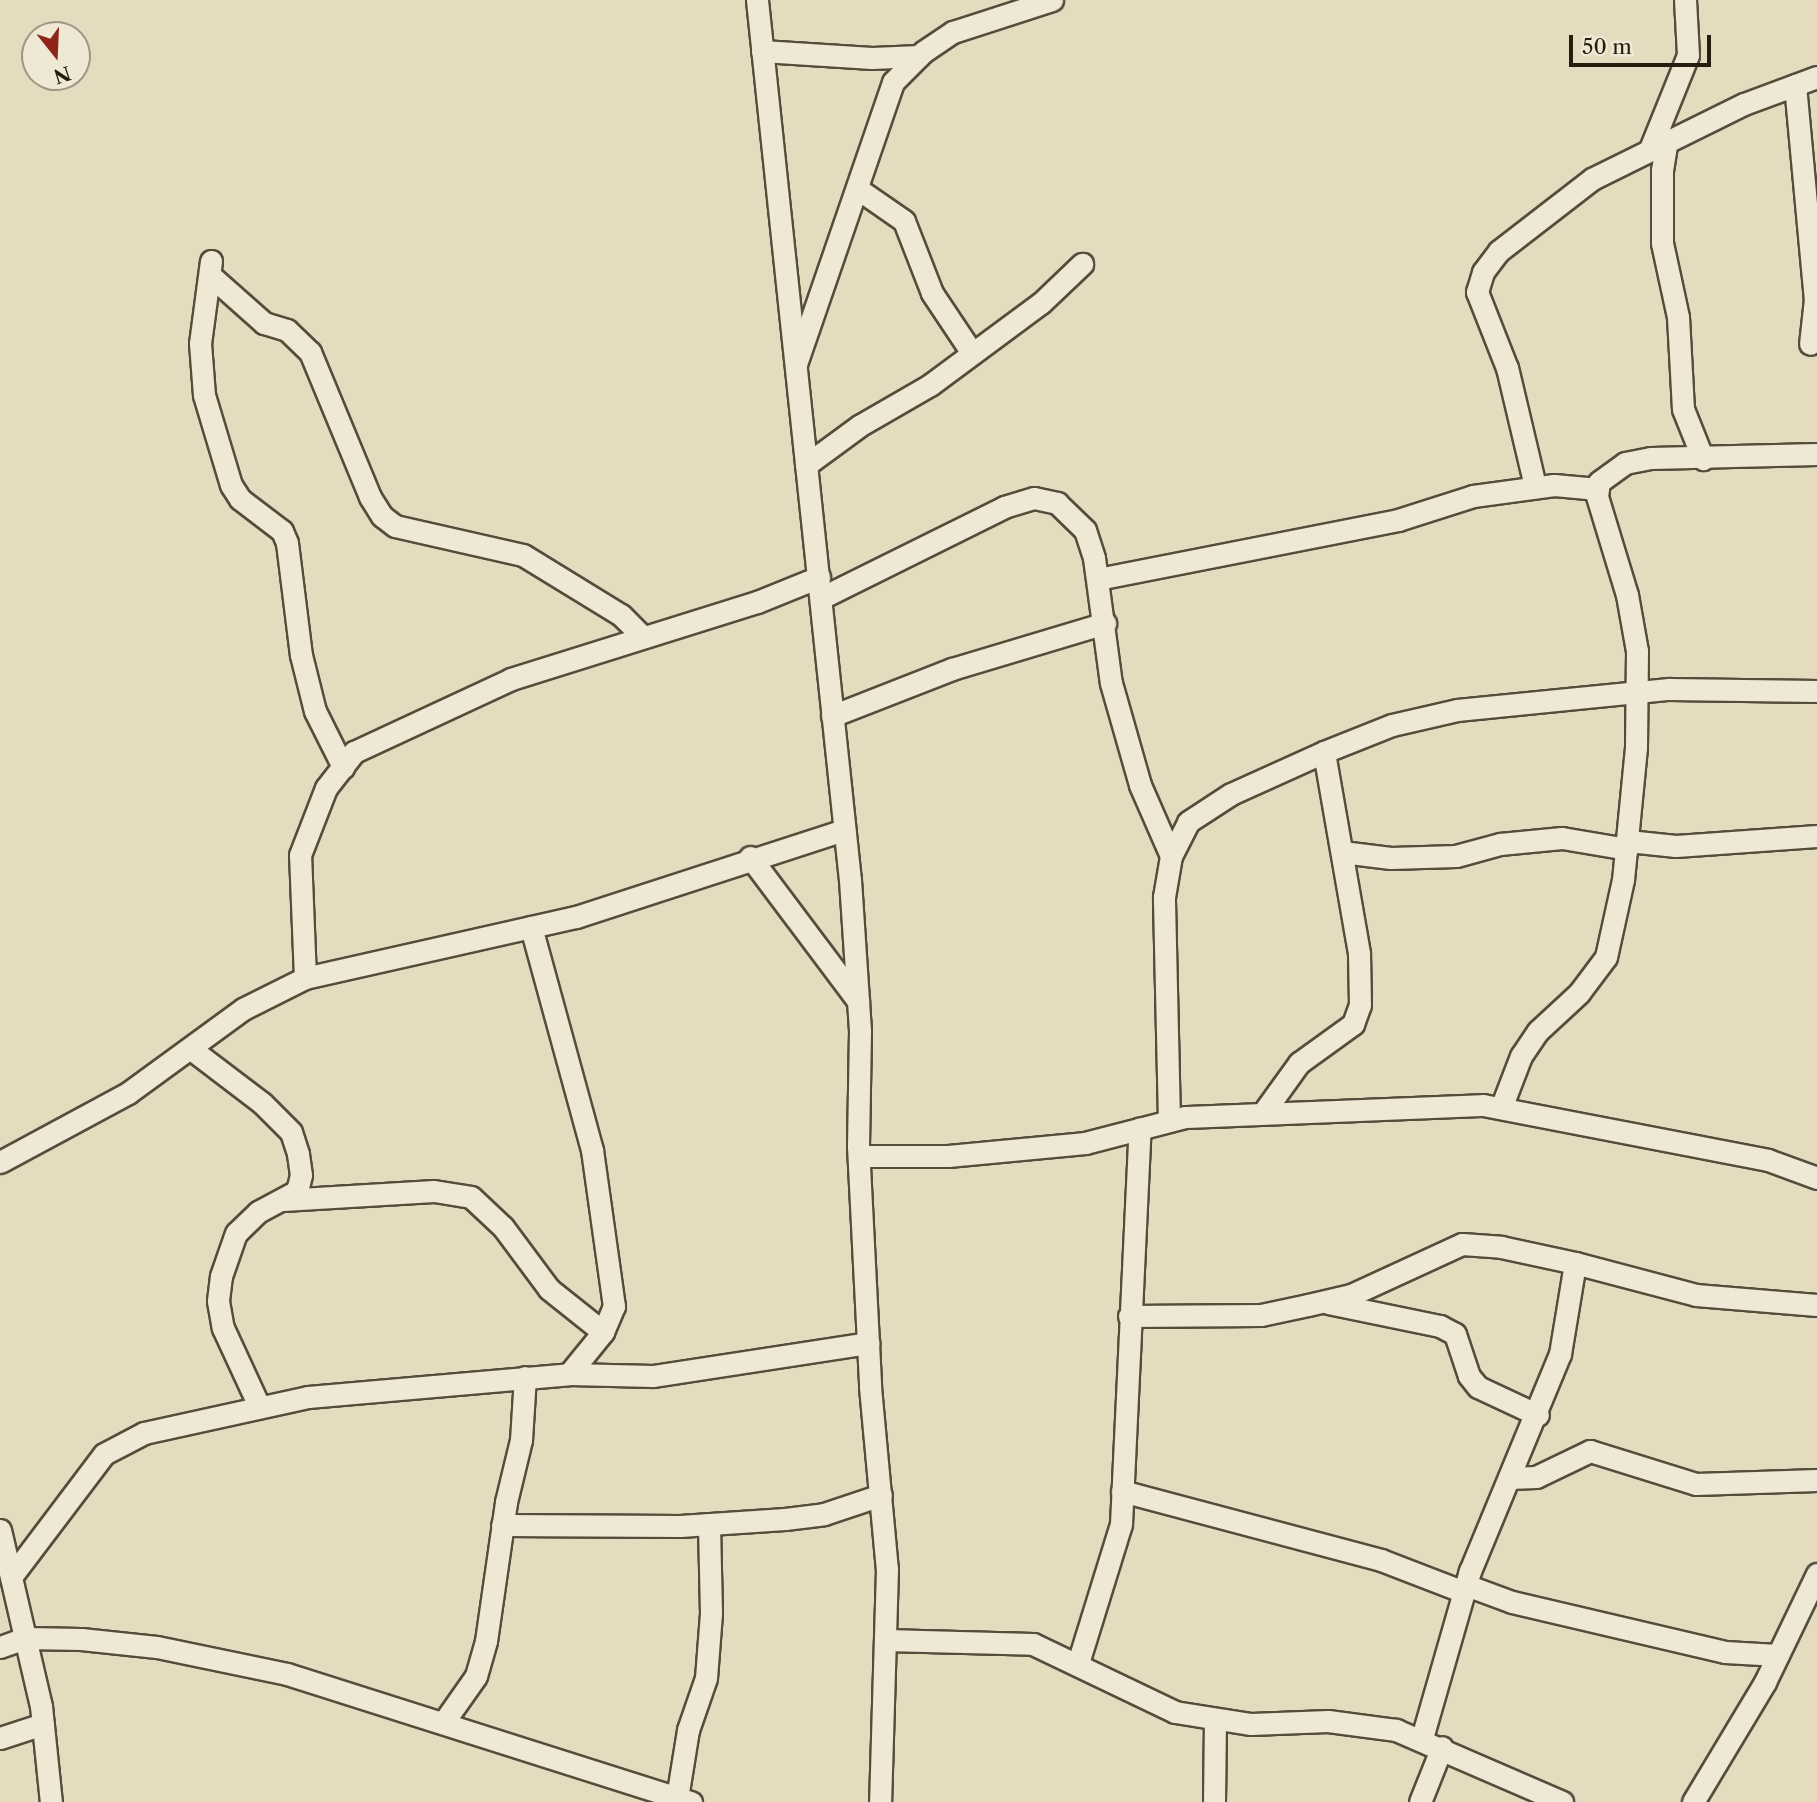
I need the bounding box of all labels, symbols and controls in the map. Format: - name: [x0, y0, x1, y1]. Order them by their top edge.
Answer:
- north arrow: [21, 21, 91, 91]
- scale bar: [1572, 21, 1714, 65]
- text: 50 m: [1582, 34, 1632, 59]
- text: N: [51, 61, 73, 88]

